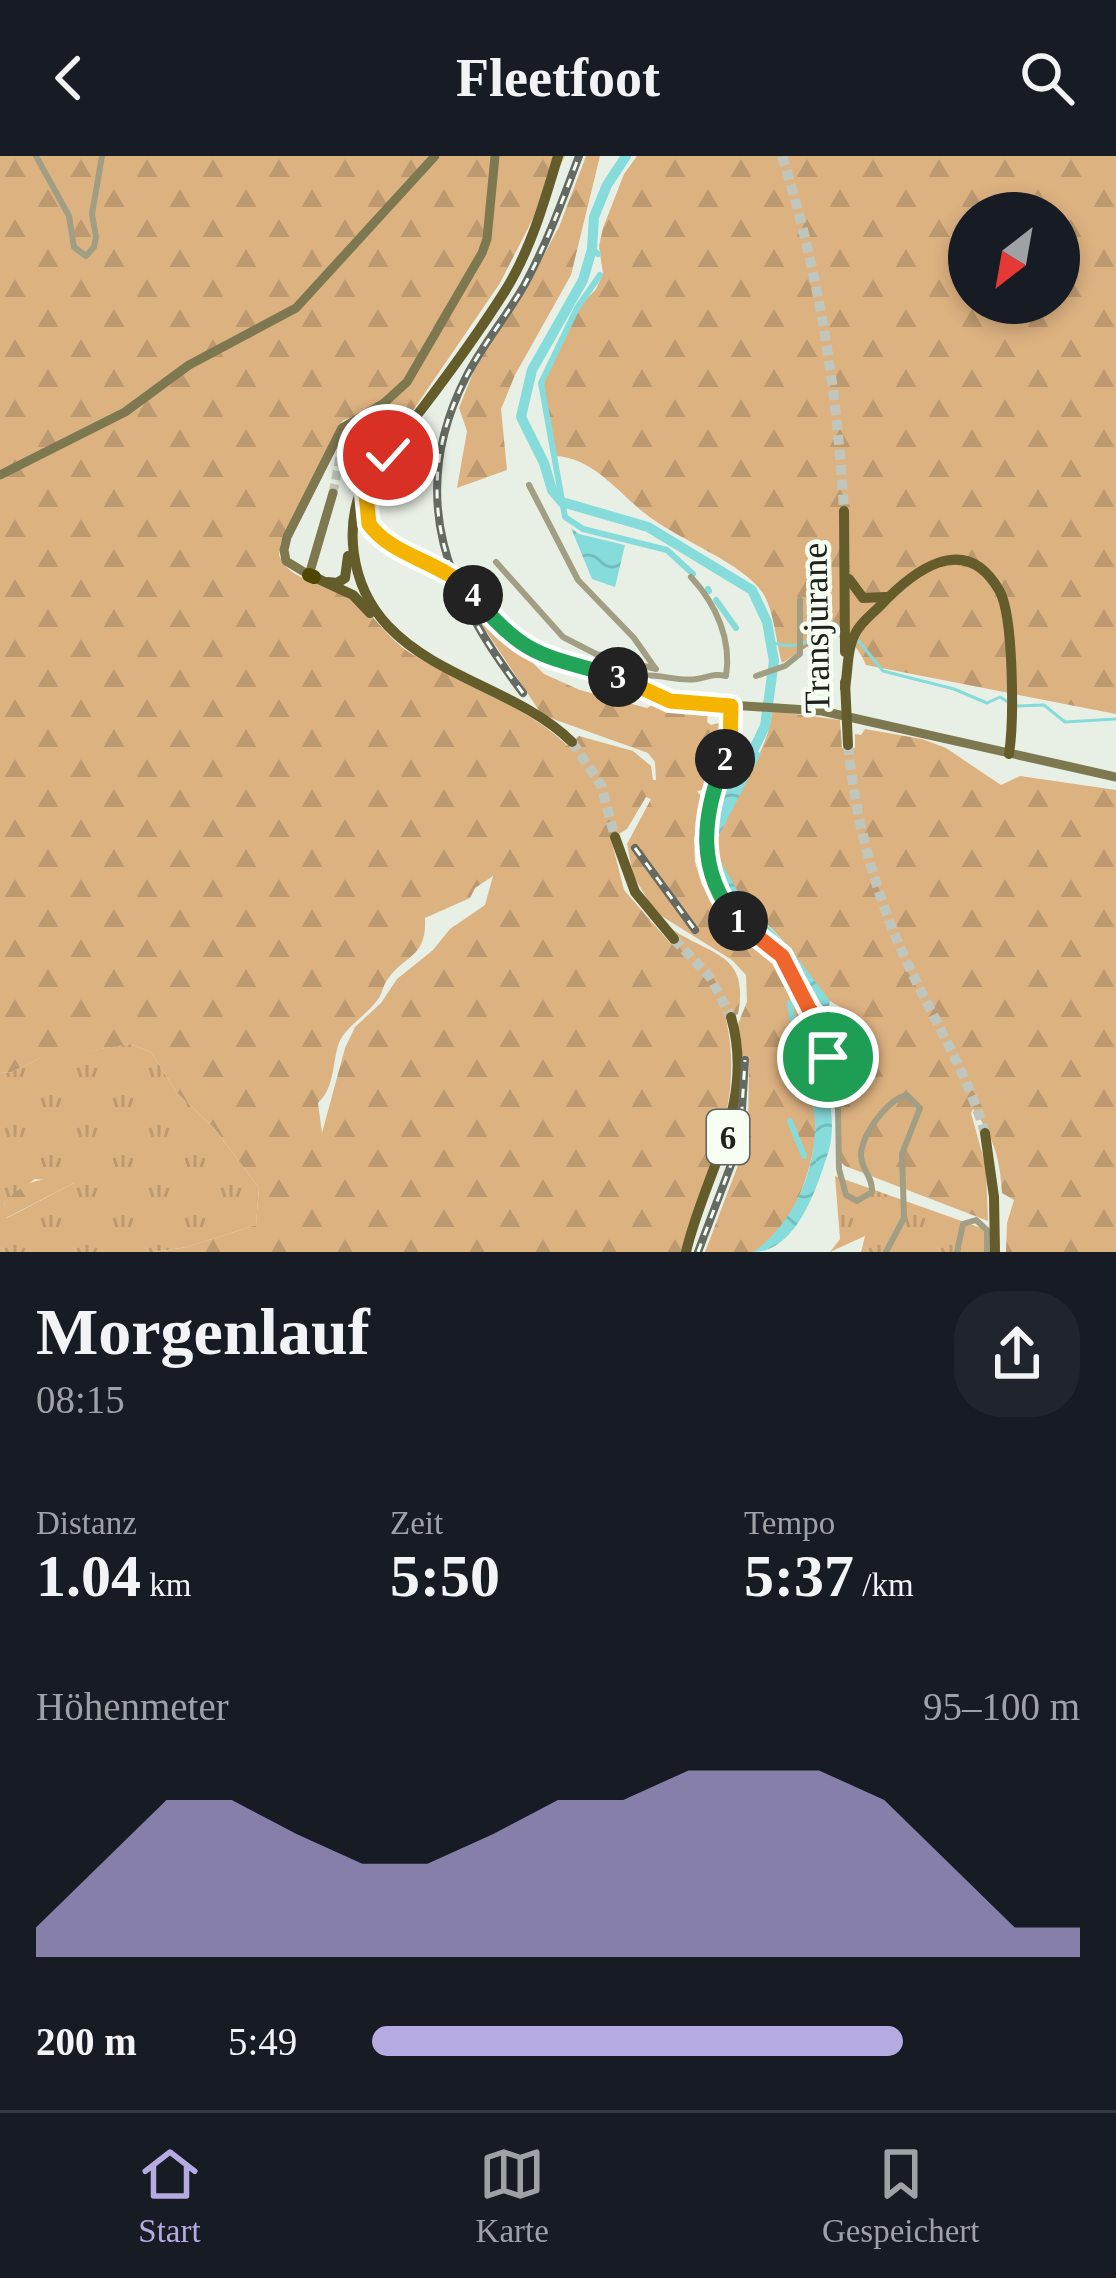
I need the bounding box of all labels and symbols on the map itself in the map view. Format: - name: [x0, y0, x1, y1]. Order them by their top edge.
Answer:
- north arrow: [948, 192, 1080, 324]
- pin: [337, 404, 439, 506]
- street label: Transjurane: [795, 542, 837, 714]
- pin: 4: [443, 565, 503, 625]
- pin: 3: [588, 647, 648, 707]
- pin: 2: [695, 729, 755, 789]
- pin: 1: [708, 891, 768, 951]
- pin: [777, 1006, 879, 1108]
- road number: 6: [707, 1110, 749, 1164]

